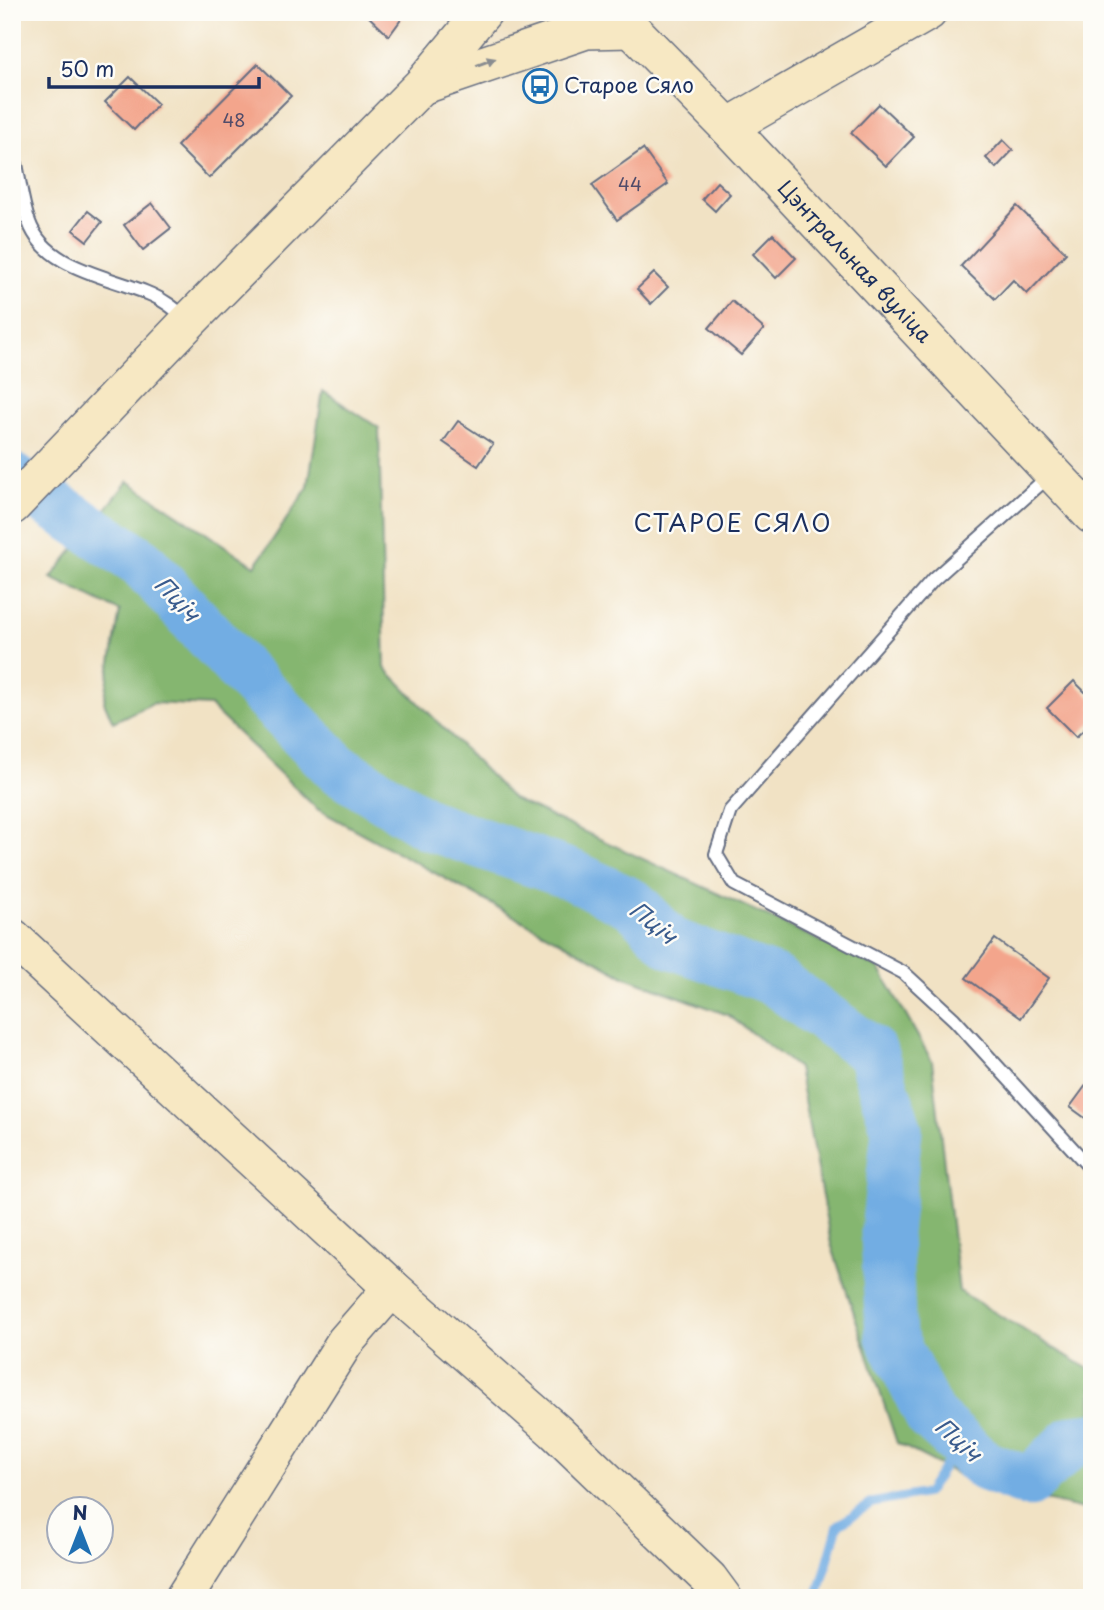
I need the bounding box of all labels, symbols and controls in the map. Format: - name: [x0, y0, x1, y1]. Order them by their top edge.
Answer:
- scale bar: [49, 46, 259, 90]
- text: 50 m: [60, 52, 114, 84]
- one-way arrow: [476, 56, 497, 67]
- bus stop icon: Старое Сяло: [521, 67, 559, 105]
- place label: Старое Сяло: [564, 68, 694, 100]
- house number: 48: [222, 106, 246, 133]
- house number: 44: [618, 170, 642, 197]
- street label: Цэнтральная вуліца: [771, 172, 941, 349]
- district label: СТАРОЕ СЯЛО: [633, 504, 833, 540]
- water label: Пціч: [147, 567, 210, 630]
- water label: Пціч: [623, 892, 687, 953]
- water label: Пціч: [928, 1408, 992, 1471]
- north arrow: [46, 1494, 116, 1564]
- text: N: [72, 1498, 88, 1526]

